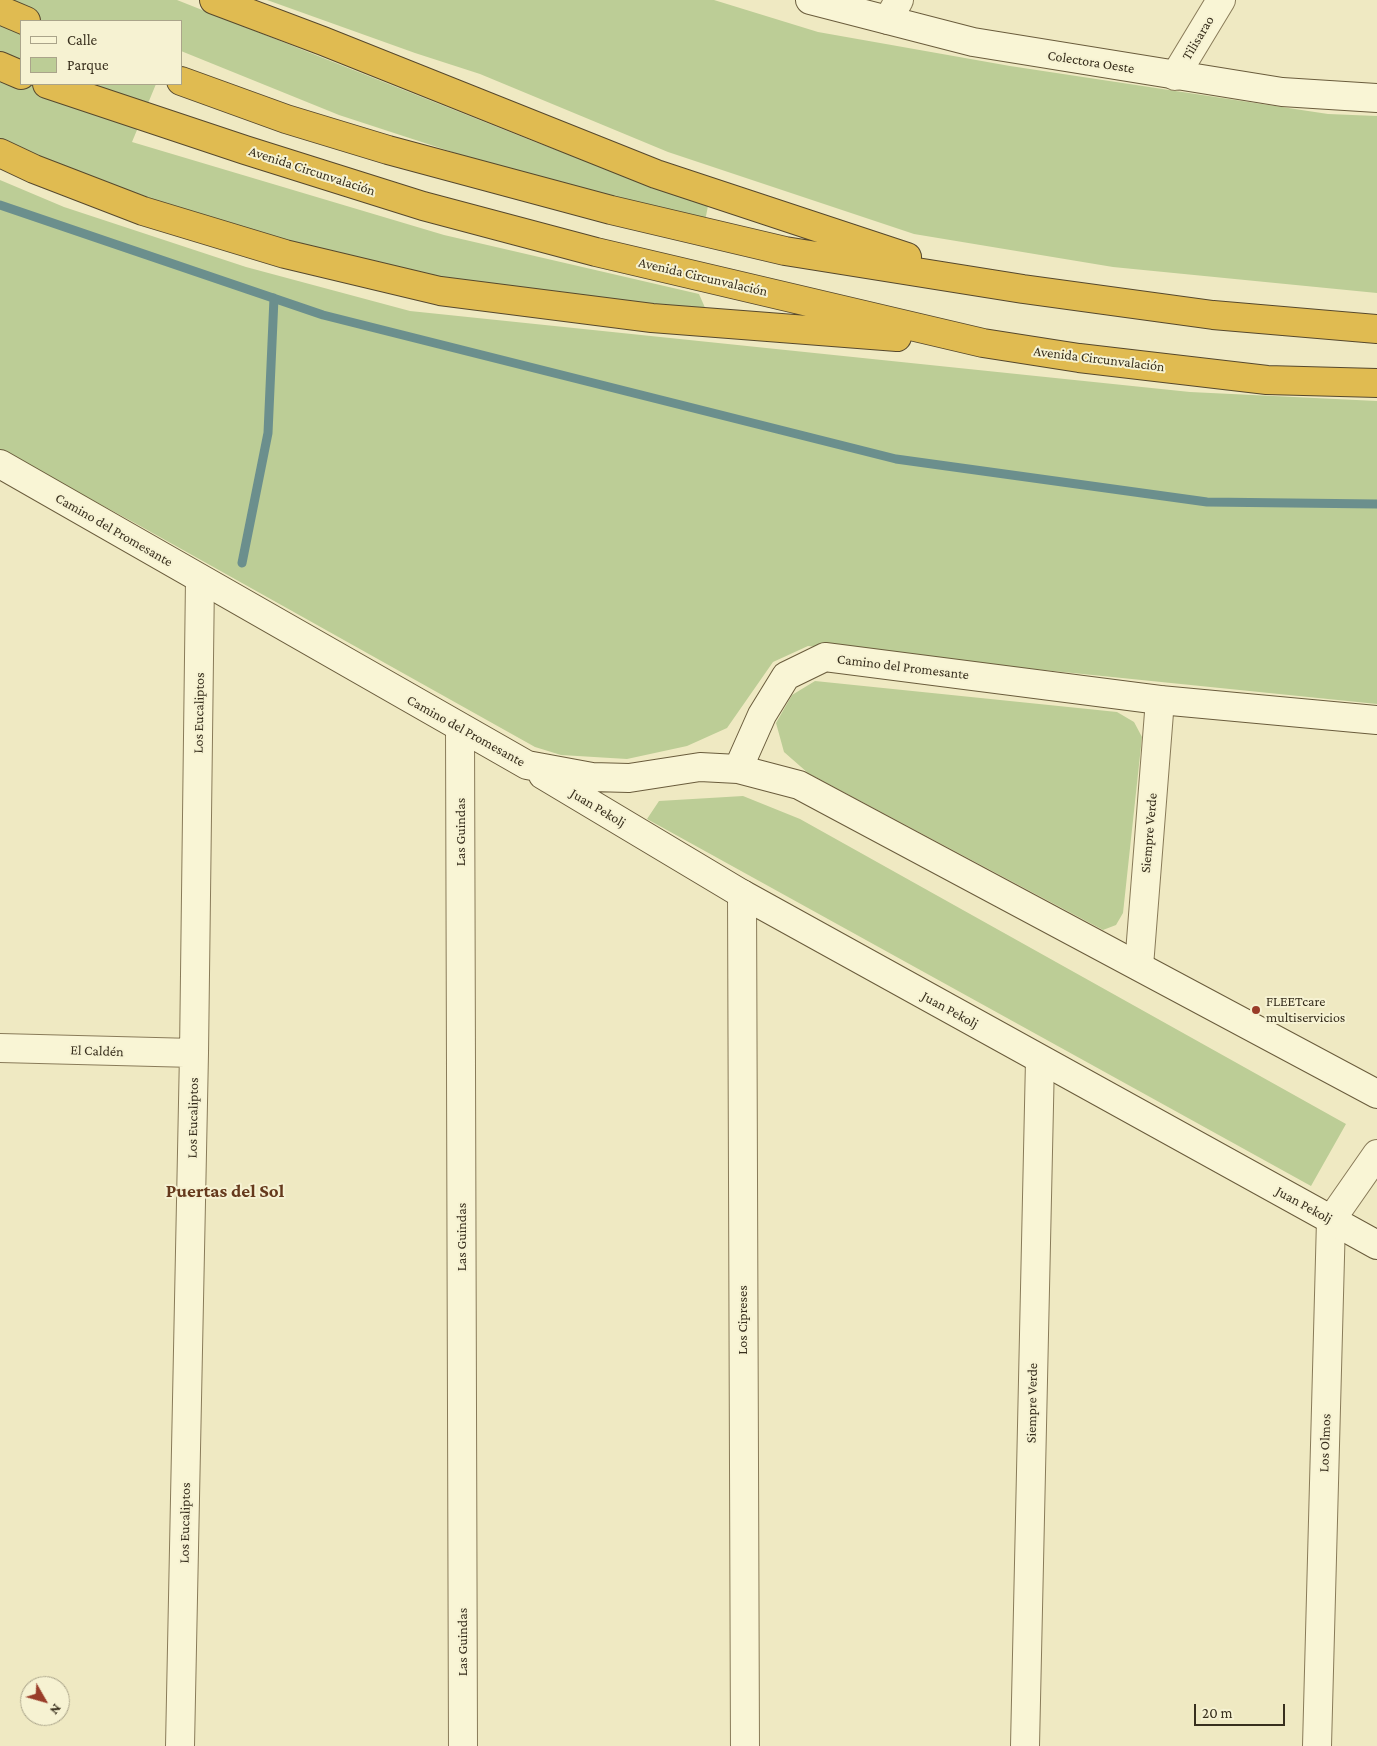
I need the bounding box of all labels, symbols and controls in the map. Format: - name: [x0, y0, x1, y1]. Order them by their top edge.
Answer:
- street label: Tilisarao: [1178, 13, 1218, 63]
- legend: [20, 20, 182, 85]
- text: Calle: [67, 32, 97, 48]
- street label: Colectora Oeste: [1046, 47, 1136, 77]
- text: Parque: [67, 57, 108, 73]
- street label: Avenida Circunvalación: [247, 143, 377, 199]
- street label: Avenida Circunvalación: [637, 254, 769, 300]
- street label: Avenida Circunvalación: [1032, 343, 1166, 375]
- street label: Camino del Promesante: [52, 490, 176, 570]
- street label: Camino del Promesante: [836, 651, 970, 683]
- street label: Los Eucaliptos: [190, 672, 208, 754]
- street label: Camino del Promesante: [404, 691, 528, 771]
- street label: Juan Pekolj: [567, 785, 629, 831]
- street label: Siempre Verde: [1137, 792, 1161, 874]
- street label: Las Guindas: [453, 798, 469, 866]
- street label: Juan Pekolj: [919, 988, 981, 1032]
- place label: FLEETcare multiservicios: [1266, 994, 1345, 1026]
- marker: FLEETcare multiservicios: [1250, 1004, 1262, 1016]
- street label: El Caldén: [70, 1042, 124, 1060]
- street label: Los Eucaliptos: [184, 1077, 202, 1159]
- district label: Puertas del Sol: [166, 1180, 284, 1202]
- street label: Juan Pekolj: [1273, 1183, 1335, 1227]
- street label: Las Guindas: [454, 1203, 470, 1271]
- street label: Los Cipreses: [735, 1285, 751, 1355]
- street label: Siempre Verde: [1023, 1363, 1041, 1443]
- street label: Los Olmos: [1316, 1413, 1334, 1473]
- street label: Los Eucaliptos: [176, 1482, 194, 1564]
- street label: Las Guindas: [455, 1608, 471, 1676]
- north arrow: [20, 1676, 70, 1726]
- scale bar: [1197, 1694, 1288, 1726]
- text: N: [47, 1701, 65, 1718]
- text: 20 m: [1202, 1705, 1233, 1721]

